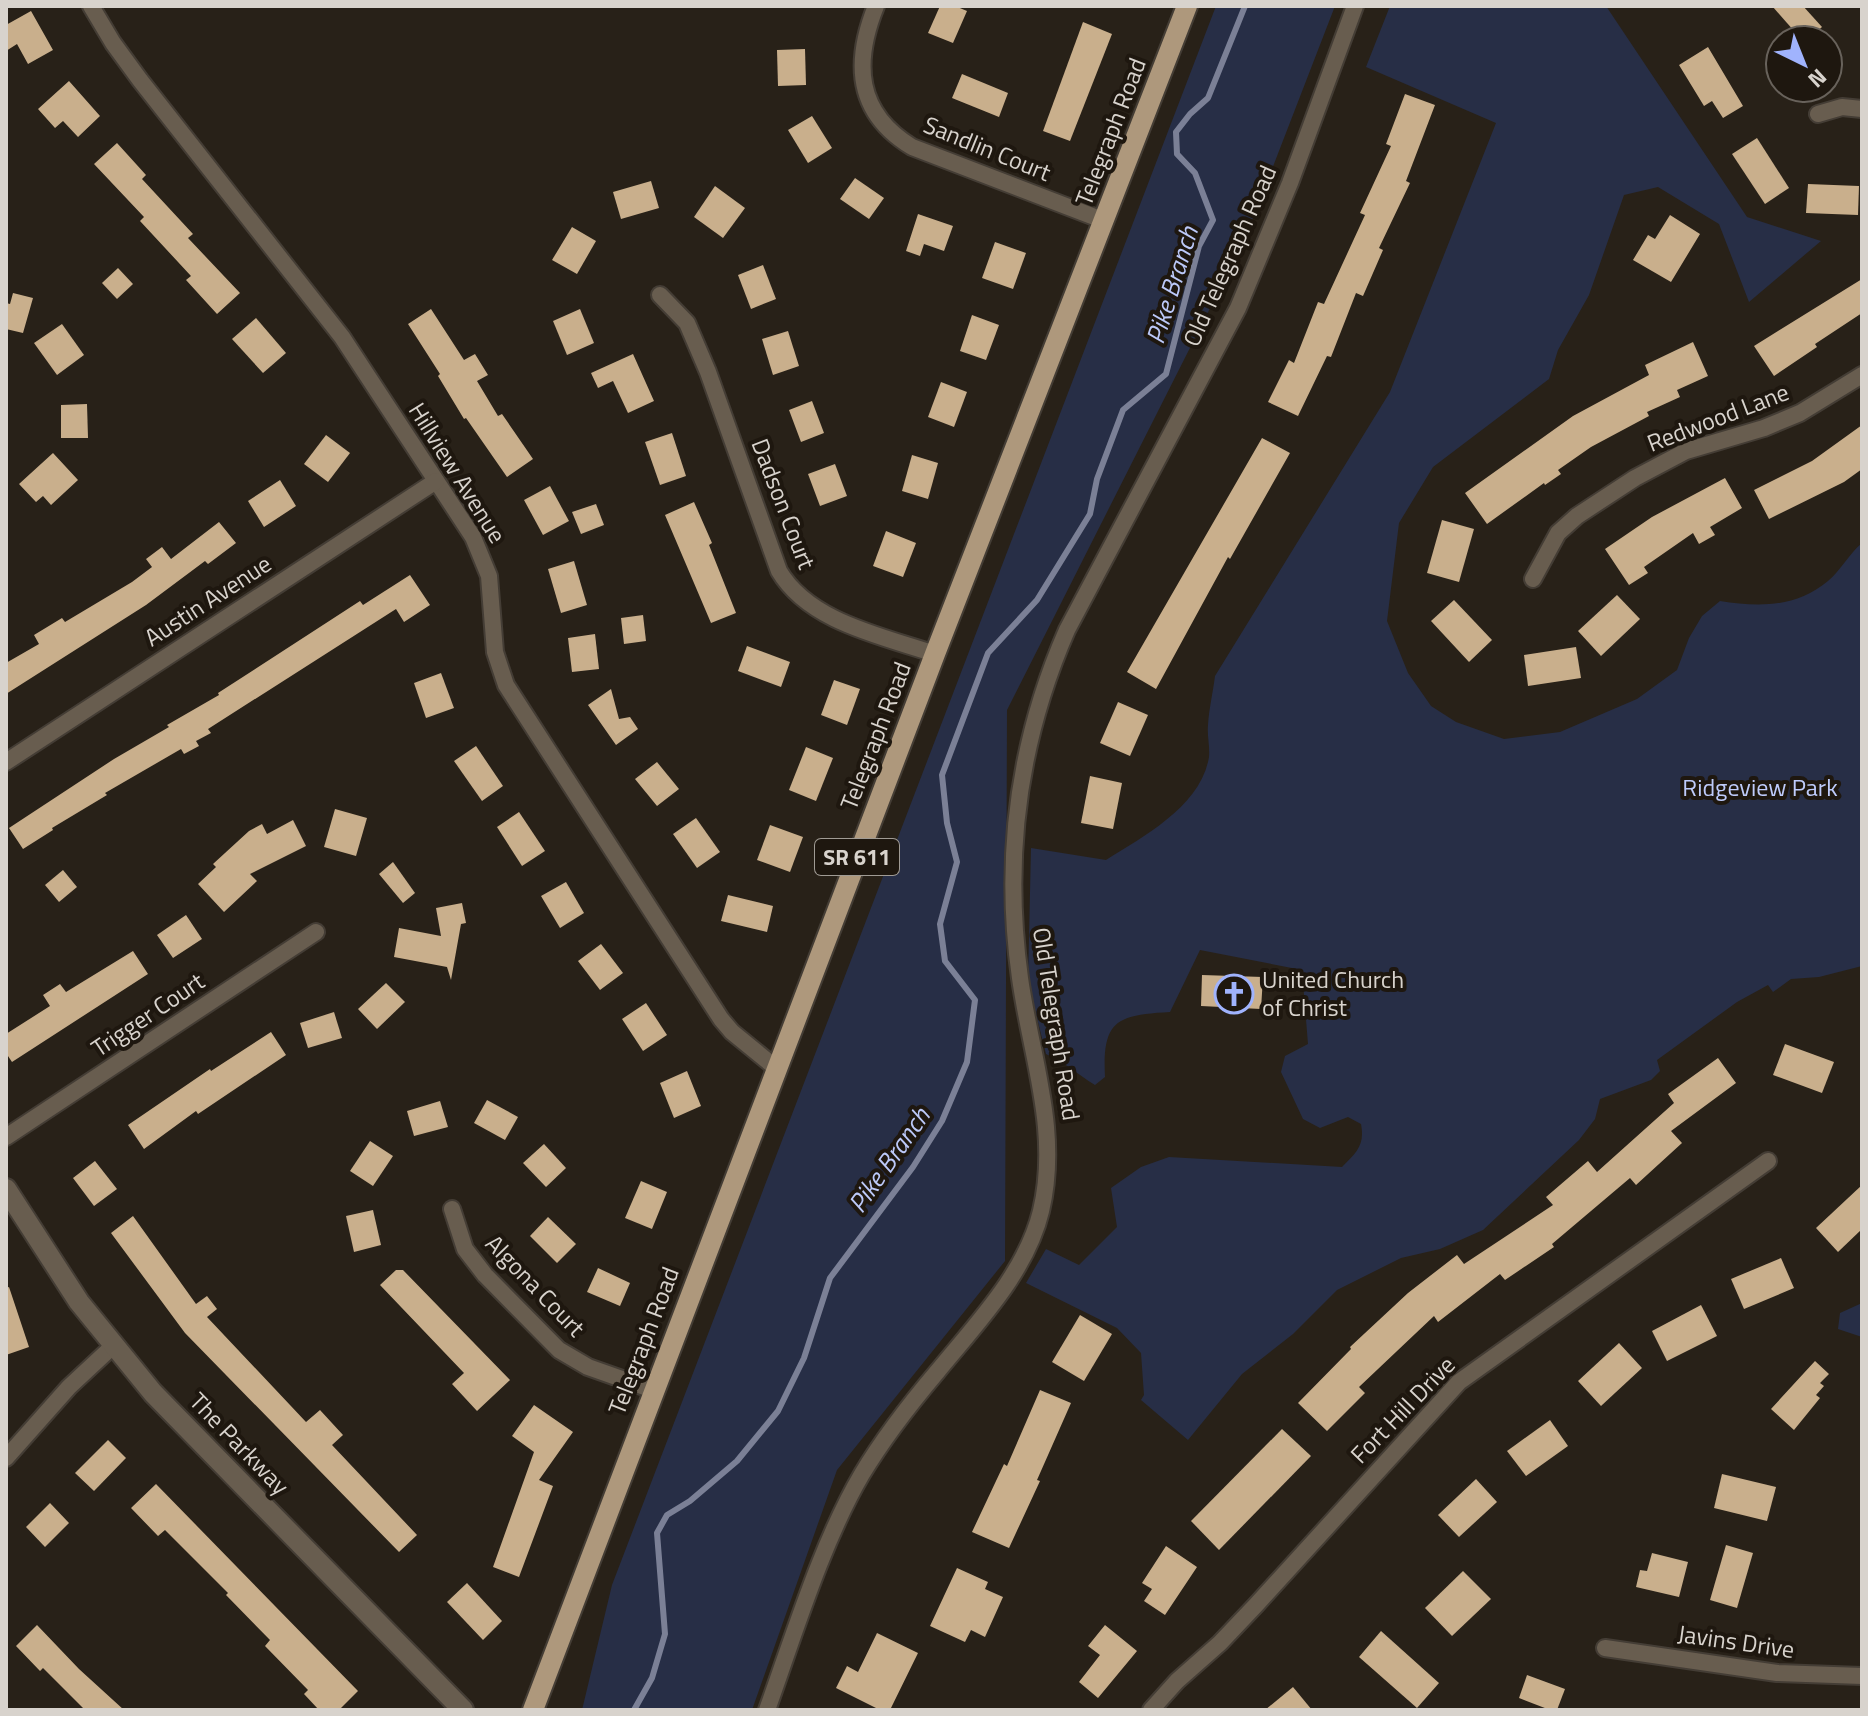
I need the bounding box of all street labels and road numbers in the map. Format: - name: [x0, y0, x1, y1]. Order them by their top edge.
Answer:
- street label: Telegraph Road: [1065, 53, 1155, 211]
- street label: Sandlin Court: [918, 106, 1057, 190]
- street label: Old Telegraph Road: [1173, 159, 1285, 352]
- street label: Redwood Lane: [1641, 373, 1794, 461]
- street label: Hillview Avenue: [400, 395, 516, 550]
- street label: Dadson Court: [743, 433, 826, 575]
- street label: Austin Avenue: [137, 546, 278, 655]
- street label: Telegraph Road: [830, 657, 920, 815]
- road number: SR 611: [815, 839, 899, 875]
- street label: Old Telegraph Road: [1024, 925, 1090, 1123]
- street label: Trigger Court: [84, 963, 212, 1065]
- street label: Algona Court: [478, 1226, 594, 1345]
- street label: Telegraph Road: [598, 1262, 688, 1420]
- street label: Fort Hill Drive: [1342, 1347, 1463, 1471]
- street label: The Parkway: [181, 1384, 298, 1503]
- street label: Javins Drive: [1675, 1615, 1797, 1667]

